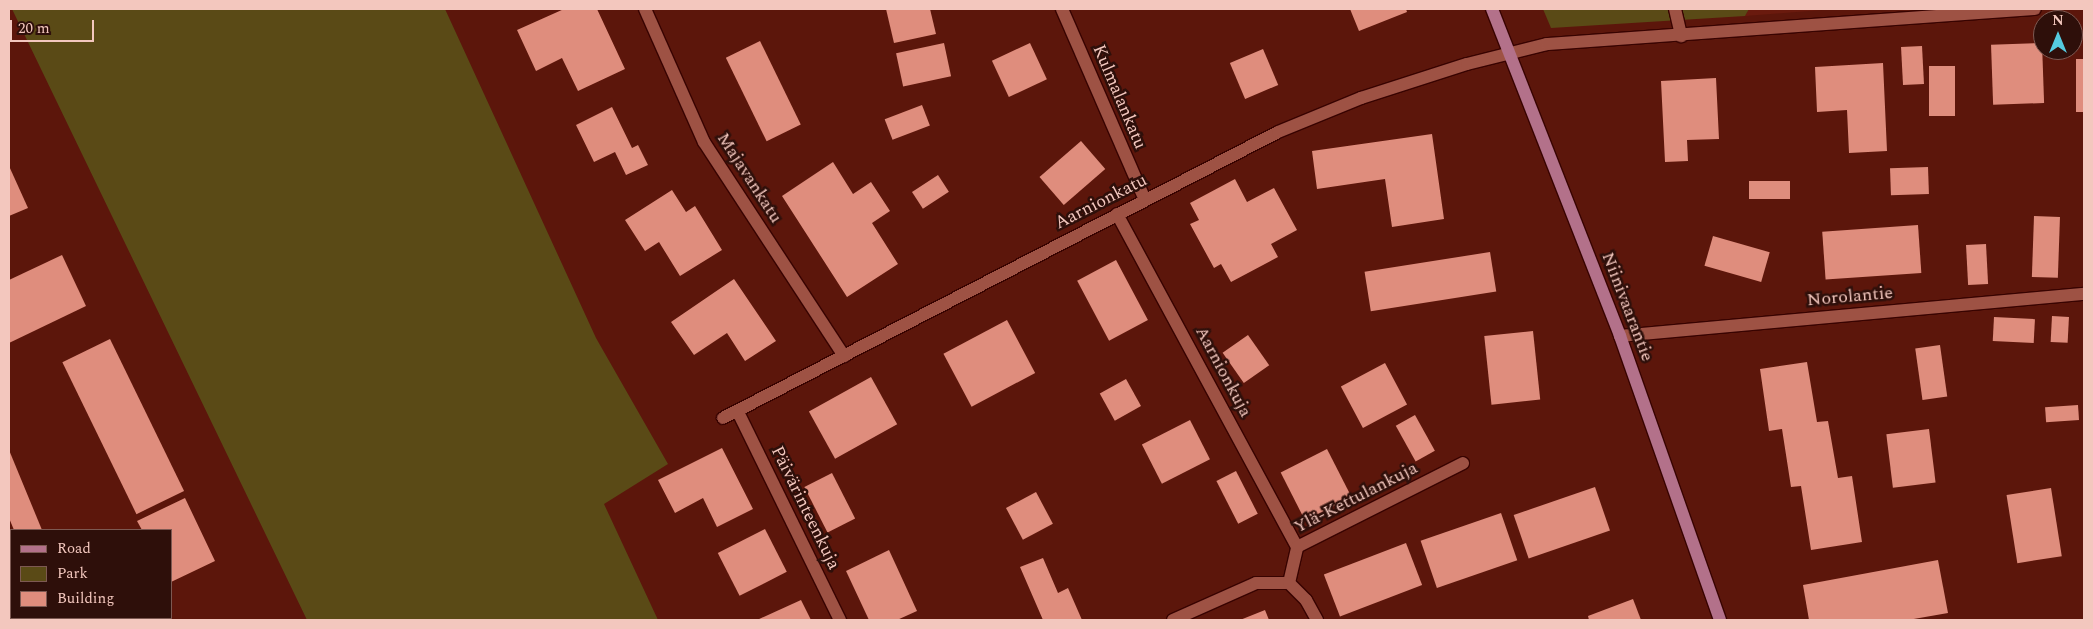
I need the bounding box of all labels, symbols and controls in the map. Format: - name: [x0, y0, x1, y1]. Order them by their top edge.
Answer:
- scale bar: [12, 10, 96, 42]
- north arrow: [2033, 10, 2083, 60]
- text: N: [2052, 10, 2064, 31]
- text: 20 m: [18, 17, 50, 40]
- street label: Kulmalankatu: [1087, 41, 1151, 153]
- street label: Majavankatu: [712, 129, 786, 227]
- street label: Aarnionkatu: [1051, 170, 1151, 234]
- street label: Niinivaarantie: [1596, 249, 1658, 365]
- street label: Norolantie: [1806, 282, 1894, 312]
- street label: Aarnionkuja: [1190, 323, 1256, 421]
- street label: Päivärinteenkuja: [766, 443, 844, 573]
- street label: Ylä-Kettulankuja: [1290, 457, 1422, 539]
- legend: [10, 529, 172, 619]
- text: Road: [57, 537, 91, 560]
- text: Park: [57, 562, 88, 585]
- text: Building: [57, 587, 114, 610]

